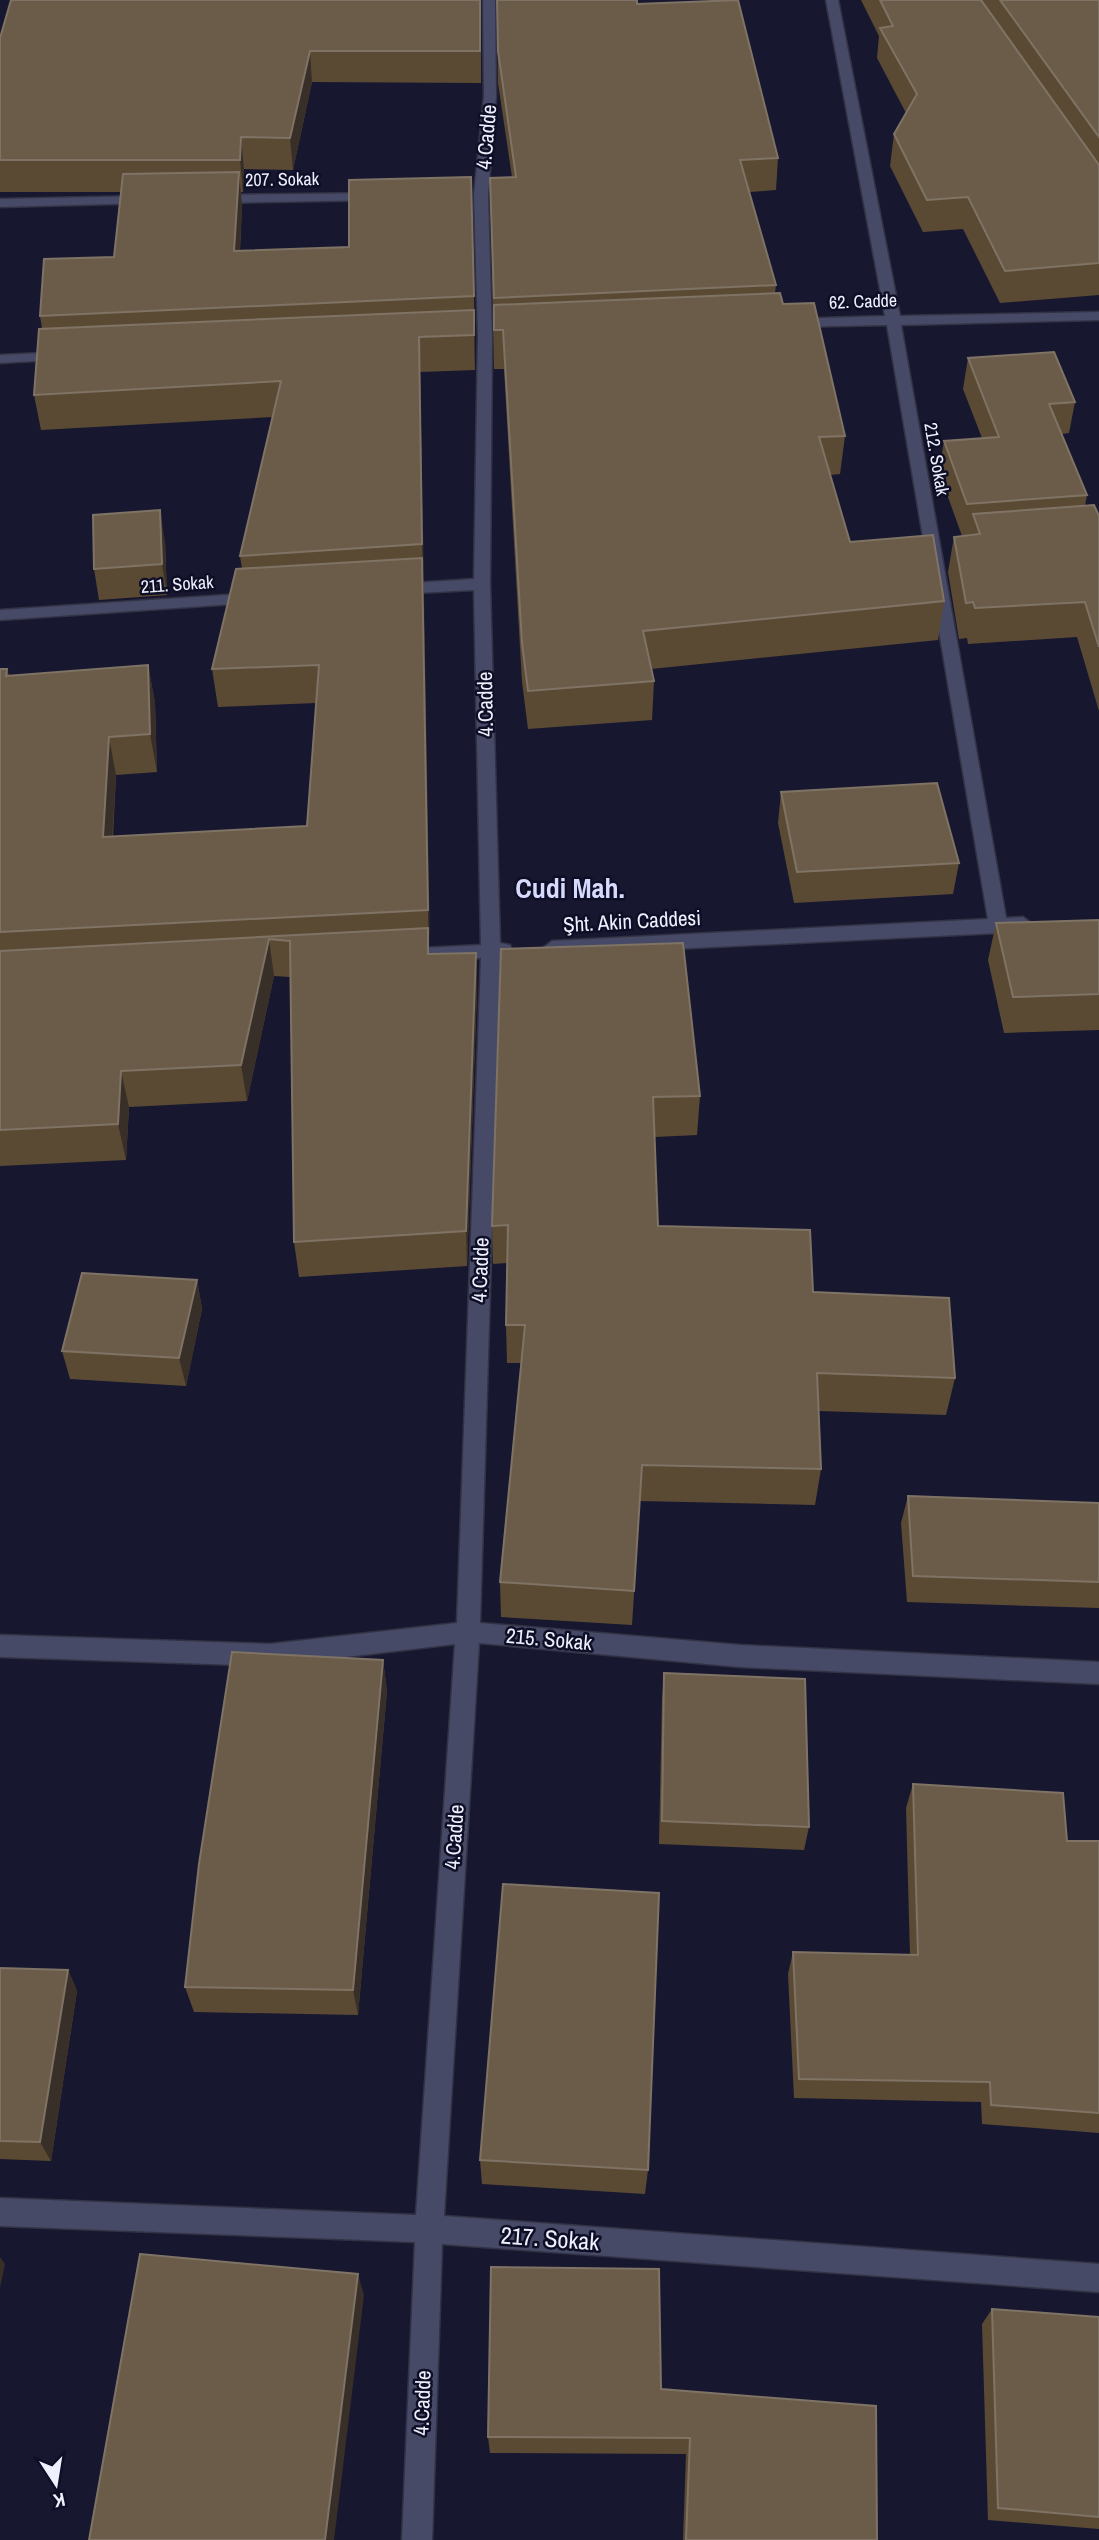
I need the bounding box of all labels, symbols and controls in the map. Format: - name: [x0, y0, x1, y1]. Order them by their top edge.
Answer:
- street label: 4.Cadde: [469, 103, 503, 171]
- street label: 207. Sokak: [245, 166, 320, 192]
- street label: 62. Cadde: [829, 287, 897, 315]
- street label: 212. Sokak: [918, 420, 956, 498]
- street label: 211. Sokak: [140, 569, 215, 599]
- street label: 4.Cadde: [470, 671, 500, 737]
- district label: Cudi Mah.: [515, 869, 625, 907]
- street label: Şht. Akin Caddesi: [562, 903, 702, 939]
- street label: 4.Cadde: [464, 1237, 496, 1303]
- street label: 215. Sokak: [505, 1621, 594, 1657]
- street label: 4.Cadde: [437, 1804, 471, 1870]
- street label: 217. Sokak: [500, 2219, 600, 2257]
- street label: 4.Cadde: [406, 2370, 438, 2436]
- north arrow: [21, 2449, 91, 2519]
- text: K: [51, 2487, 68, 2515]

